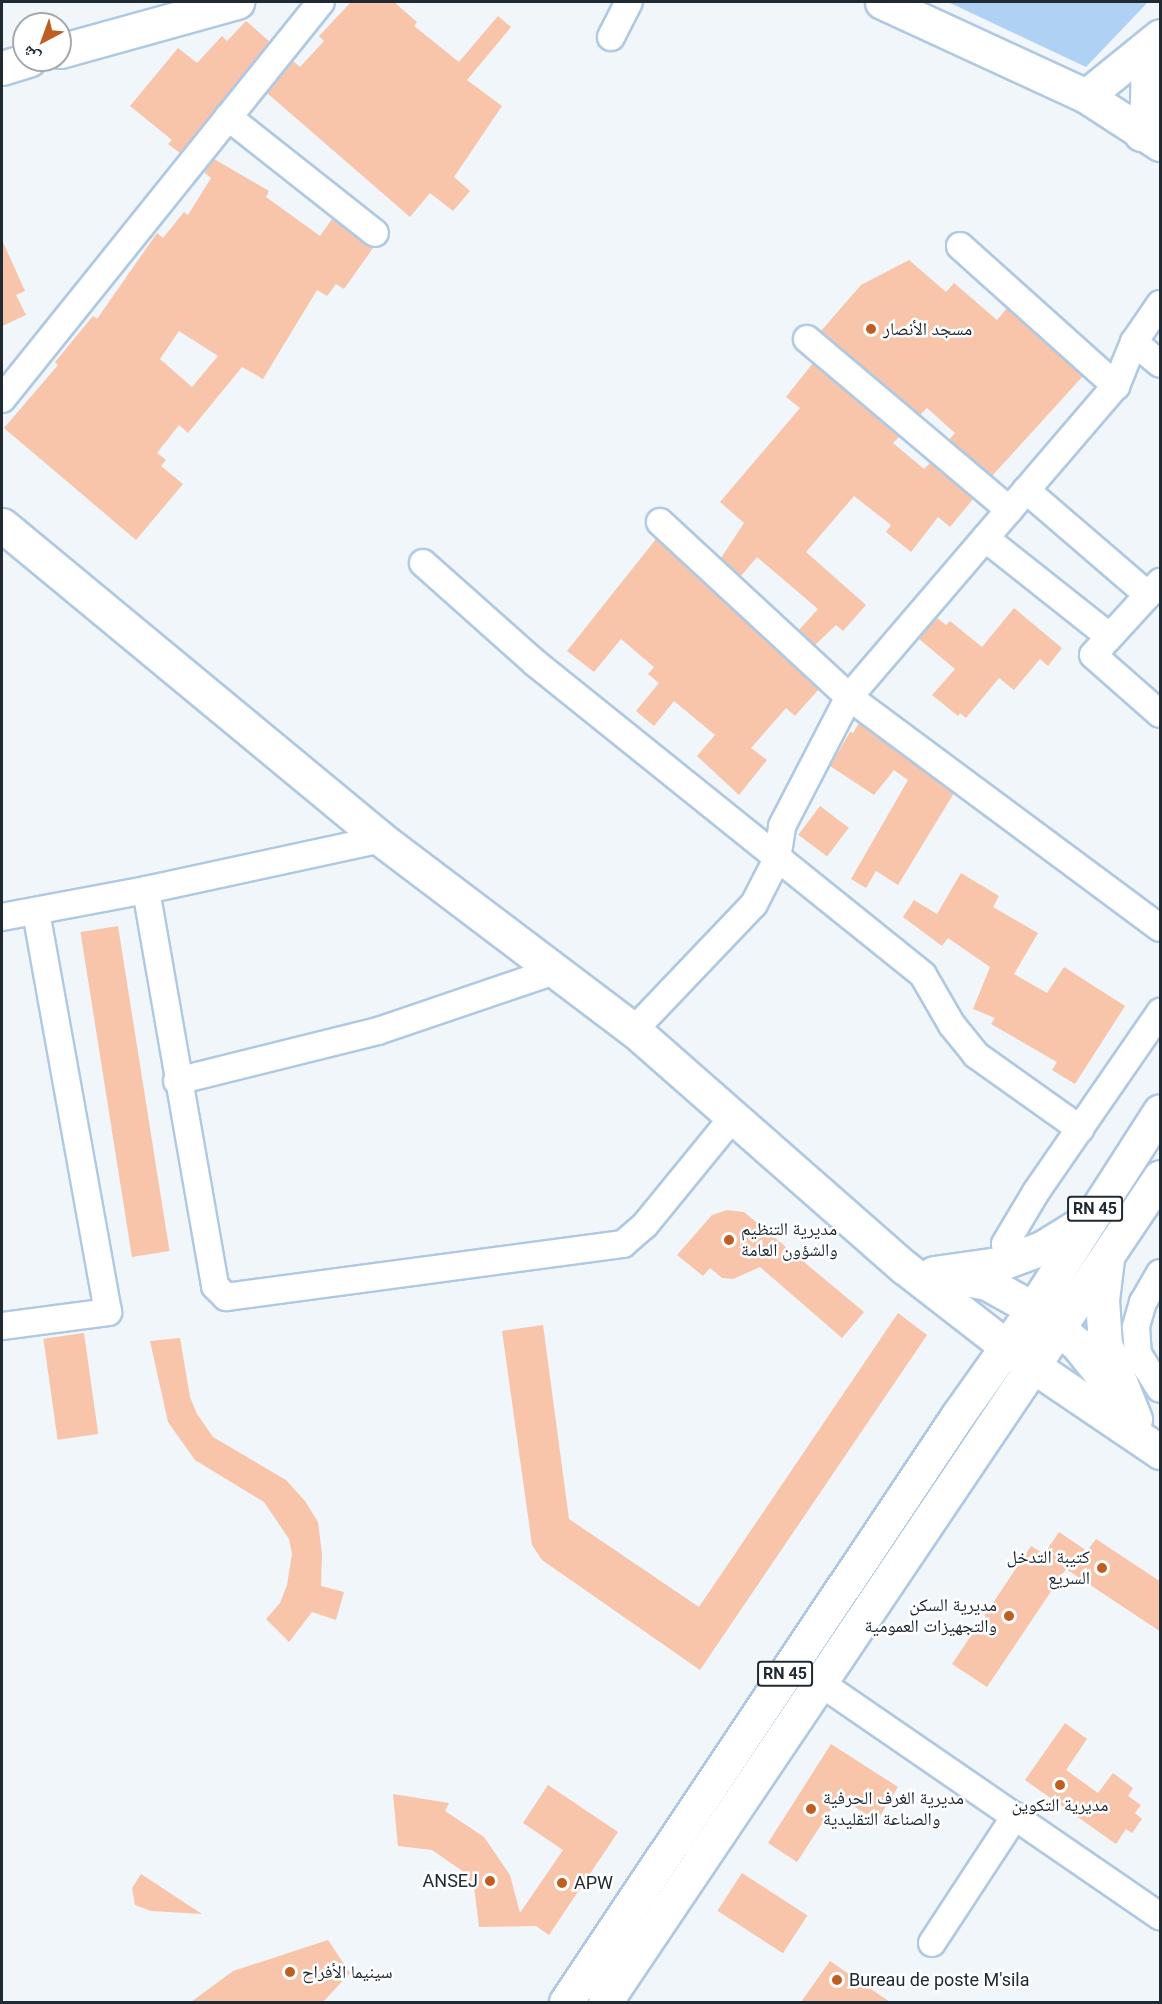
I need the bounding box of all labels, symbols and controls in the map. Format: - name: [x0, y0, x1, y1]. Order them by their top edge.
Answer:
- north arrow: [12, 12, 72, 72]
- text: ش: [19, 42, 44, 67]
- place label: مسجد الأنصار: [883, 318, 972, 340]
- marker: مسجد الأنصار: [864, 322, 878, 336]
- road number: RN 45: [1066, 1196, 1124, 1222]
- place label: مديرية التنظيم والشؤون العامة: [741, 1219, 838, 1262]
- marker: مديرية التنظيم والشؤون العامة: [722, 1233, 736, 1247]
- place label: كتيبة التدخل السريع: [1007, 1547, 1090, 1590]
- marker: كتيبة التدخل السريع: [1095, 1561, 1109, 1575]
- place label: مديرية السكن والتجهيزات العمومية: [865, 1595, 997, 1638]
- marker: مديرية السكن والتجهيزات العمومية: [1002, 1609, 1016, 1623]
- road number: RN 45: [756, 1661, 814, 1687]
- marker: مديرية التكوين: [1053, 1778, 1067, 1792]
- place label: مديرية الغرف الحرفية والصناعة التقليدية: [823, 1788, 964, 1830]
- place label: مديرية التكوين: [1012, 1794, 1108, 1816]
- marker: مديرية الغرف الحرفية والصناعة التقليدية: [804, 1802, 818, 1816]
- place label: ANSEJ: [423, 1870, 478, 1892]
- place label: APW: [574, 1872, 613, 1894]
- marker: ANSEJ: [483, 1874, 497, 1888]
- marker: APW: [555, 1876, 569, 1890]
- place label: سينيما الأفراح: [302, 1961, 393, 1983]
- marker: سينيما الأفراح: [283, 1965, 297, 1979]
- place label: Bureau de poste M'sila: [849, 1969, 1030, 1991]
- marker: Bureau de poste M'sila: [830, 1973, 844, 1987]

